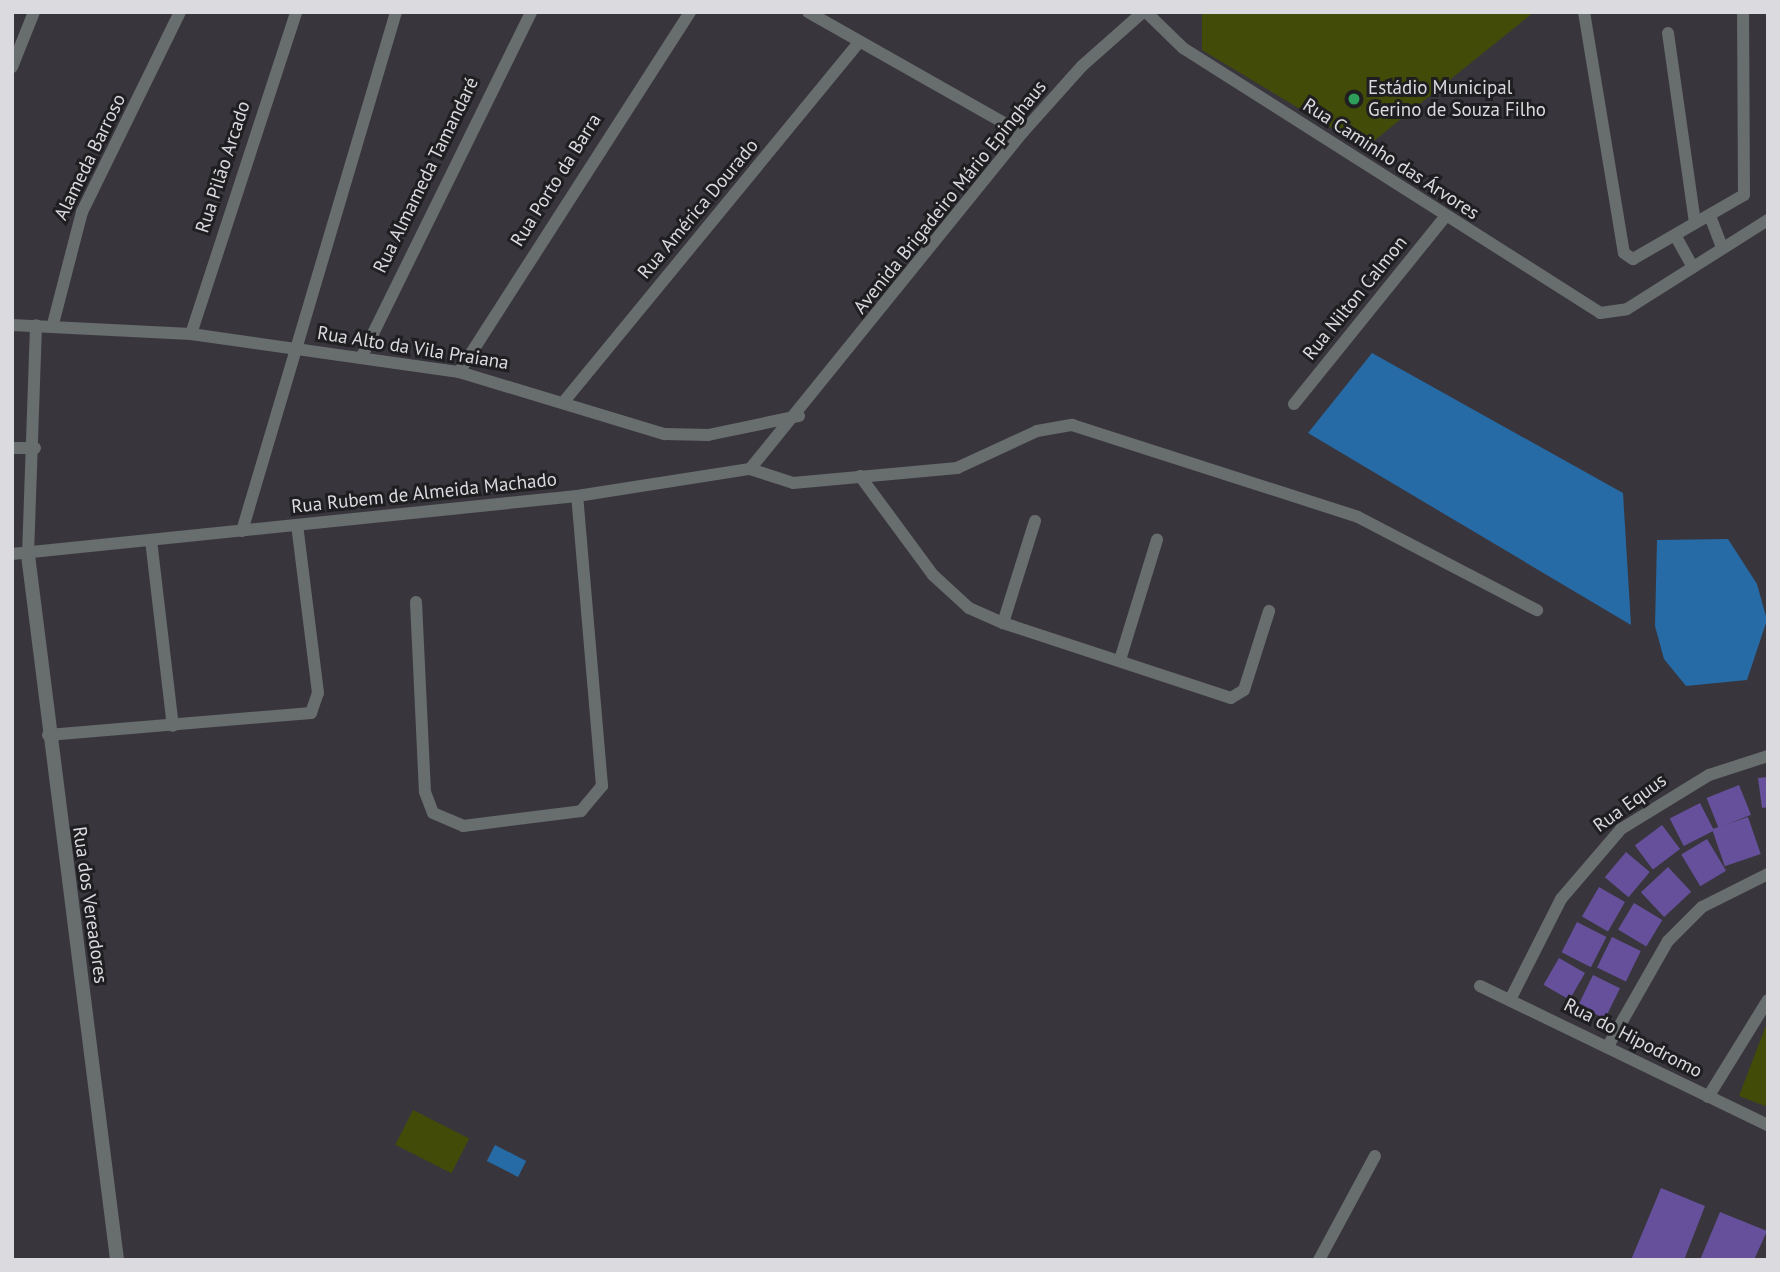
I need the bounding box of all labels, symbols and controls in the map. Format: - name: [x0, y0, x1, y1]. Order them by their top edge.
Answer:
- street label: Rua Almameda Tamandaré: [368, 73, 484, 277]
- street label: Avenida Brigadeiro Mário Epinghaus: [849, 76, 1051, 318]
- place label: Estádio Municipal Gerino de Souza Filho: [1368, 77, 1546, 121]
- street label: Alameda Barroso: [50, 90, 130, 224]
- marker: Estádio Municipal Gerino de Souza Filho: [1346, 91, 1362, 107]
- street label: Rua Caminho das Árvores: [1298, 93, 1484, 225]
- street label: Rua Pilão Arcado: [191, 98, 255, 236]
- street label: Rua Porto da Barra: [506, 109, 606, 251]
- street label: Rua América Dourado: [633, 134, 763, 284]
- street label: Rua Nilton Calmon: [1298, 232, 1412, 364]
- street label: Rua Alto da Vila Praiana: [315, 322, 511, 374]
- street label: Rua Rubem de Almeida Machado: [290, 468, 558, 518]
- street label: Rua Equus: [1589, 769, 1671, 837]
- street label: Rua dos Vereadores: [68, 825, 112, 985]
- street label: Rua do Hipodromo: [1560, 993, 1706, 1083]

